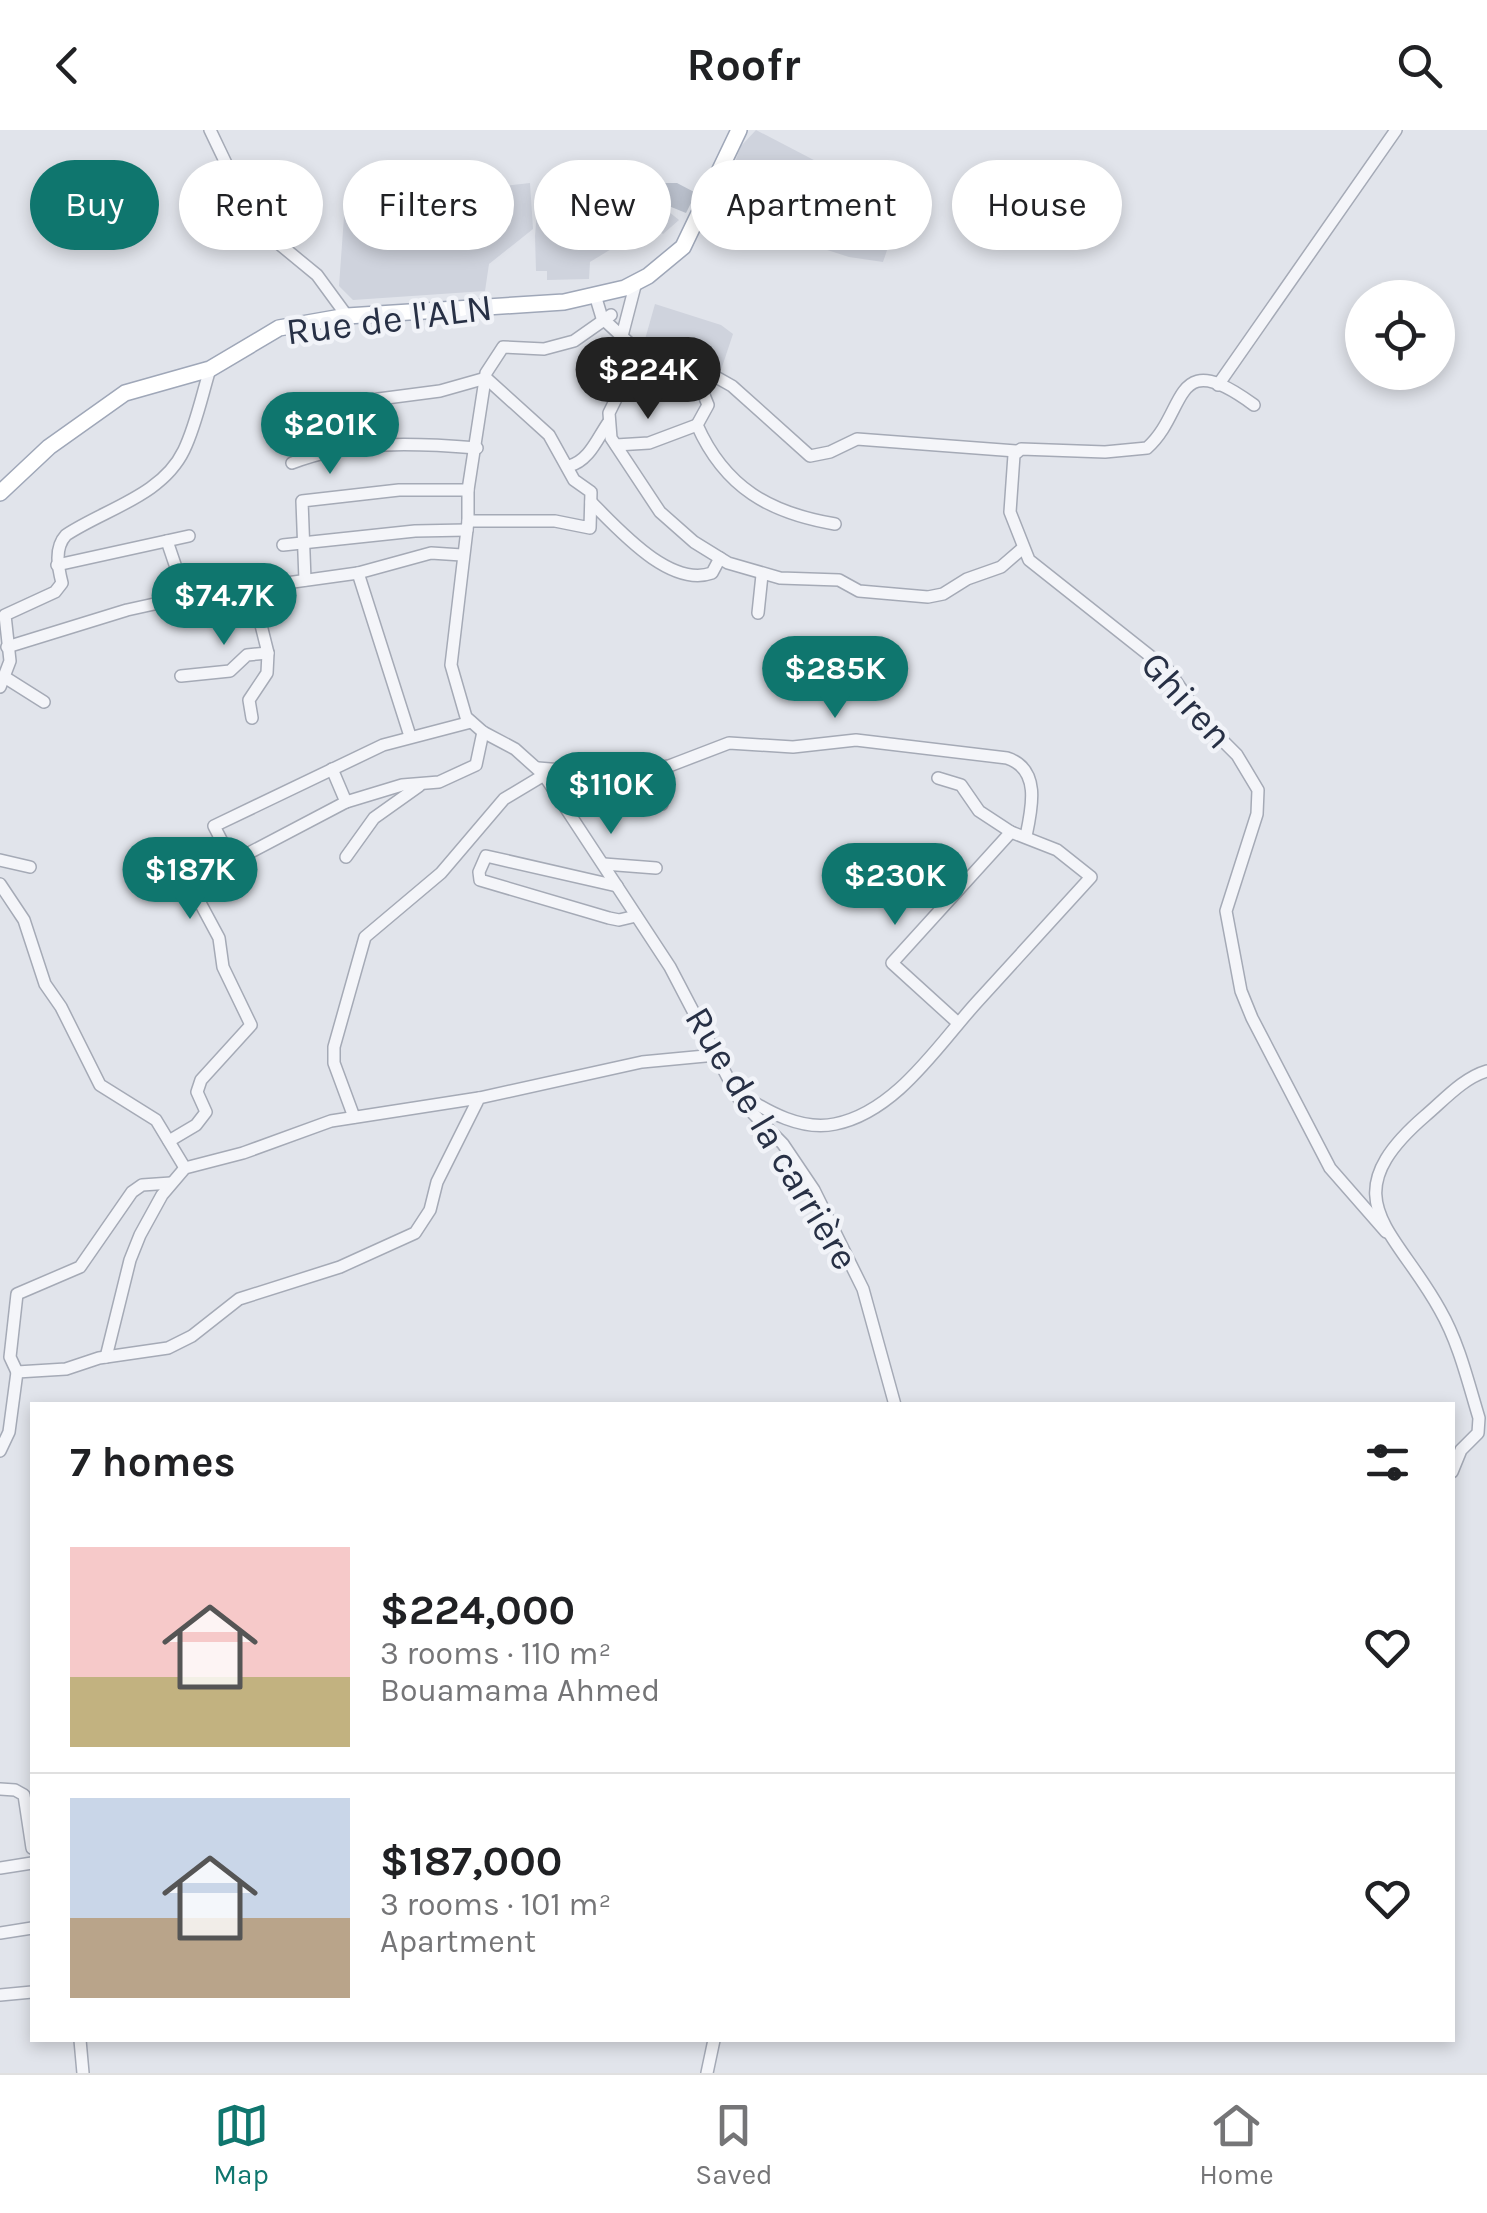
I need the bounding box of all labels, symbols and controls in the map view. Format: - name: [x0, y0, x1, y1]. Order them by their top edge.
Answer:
- icon: back: [40, 38, 95, 93]
- icon: search: [1392, 38, 1447, 93]
- text: Roofr: [686, 39, 801, 91]
- chip: Buy: [30, 160, 159, 250]
- chip: Rent: [179, 160, 323, 250]
- chip: Filters: [343, 160, 514, 250]
- chip: New: [534, 160, 671, 250]
- chip: Apartment: [691, 160, 932, 250]
- chip: House: [952, 160, 1122, 250]
- map controls: [1345, 280, 1455, 390]
- button: locate: [1345, 280, 1455, 390]
- street label: Rue de l'ALN: [283, 285, 495, 354]
- pin: $224K: [578, 337, 718, 422]
- text: $224K: [598, 351, 698, 388]
- pin: $201K: [260, 392, 400, 477]
- text: $201K: [283, 406, 377, 443]
- pin: $74.7K: [143, 563, 305, 648]
- text: $74.7K: [174, 577, 274, 614]
- pin: $285K: [765, 636, 905, 721]
- street label: Ghiren: [1131, 643, 1242, 758]
- text: $285K: [784, 650, 886, 687]
- pin: $110K: [541, 752, 681, 837]
- text: $110K: [568, 766, 654, 803]
- pin: $187K: [120, 837, 260, 922]
- pin: $230K: [825, 843, 965, 928]
- text: $187K: [145, 851, 236, 888]
- text: $230K: [844, 857, 946, 894]
- street label: Rue de la carrière: [675, 999, 868, 1278]
- icon: filters: [1360, 1435, 1415, 1490]
- text: 7 homes: [70, 1437, 236, 1487]
- text: $224,000: [380, 1585, 575, 1635]
- icon: home: [150, 1587, 270, 1707]
- icon: heart: [1360, 1620, 1415, 1675]
- text: 3 rooms · 110 m²: [380, 1635, 611, 1672]
- text: Bouamama Ahmed: [380, 1672, 660, 1709]
- text: $187,000: [380, 1836, 562, 1886]
- icon: home: [150, 1838, 270, 1958]
- icon: heart: [1360, 1871, 1415, 1926]
- text: 3 rooms · 101 m²: [380, 1886, 611, 1923]
- text: Apartment: [380, 1923, 536, 1960]
- tab: Map: [213, 2098, 269, 2191]
- tab: Saved: [695, 2098, 773, 2191]
- tab: Home: [1199, 2098, 1274, 2191]

